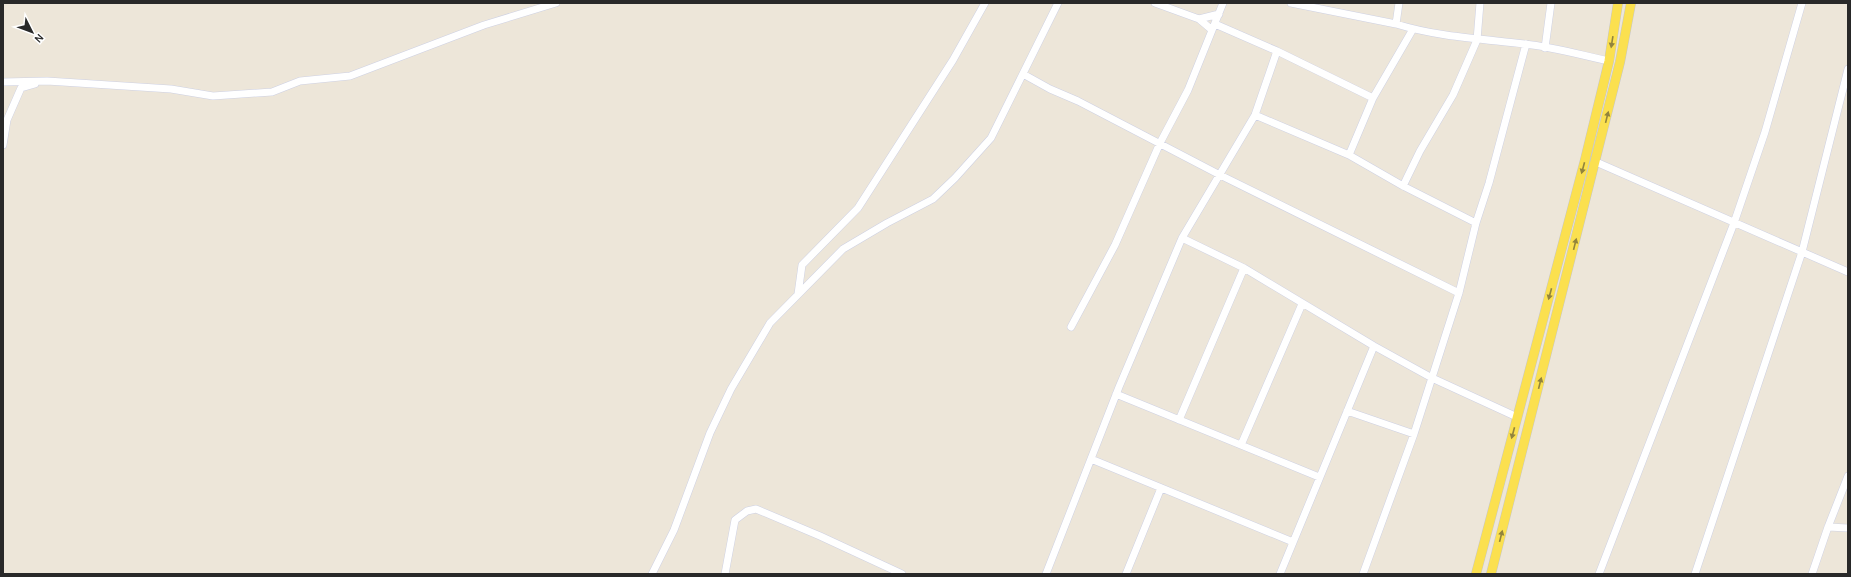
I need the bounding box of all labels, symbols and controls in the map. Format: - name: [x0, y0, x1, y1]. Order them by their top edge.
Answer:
- north arrow: [12, 12, 52, 52]
- text: N: [32, 31, 47, 46]
- one-way arrow: [1609, 35, 1615, 48]
- one-way arrow: [1604, 111, 1610, 124]
- one-way arrow: [1579, 162, 1585, 174]
- one-way arrow: [1572, 237, 1578, 249]
- one-way arrow: [1546, 288, 1552, 300]
- one-way arrow: [1537, 377, 1543, 389]
- one-way arrow: [1510, 427, 1516, 439]
- one-way arrow: [1498, 530, 1504, 542]

